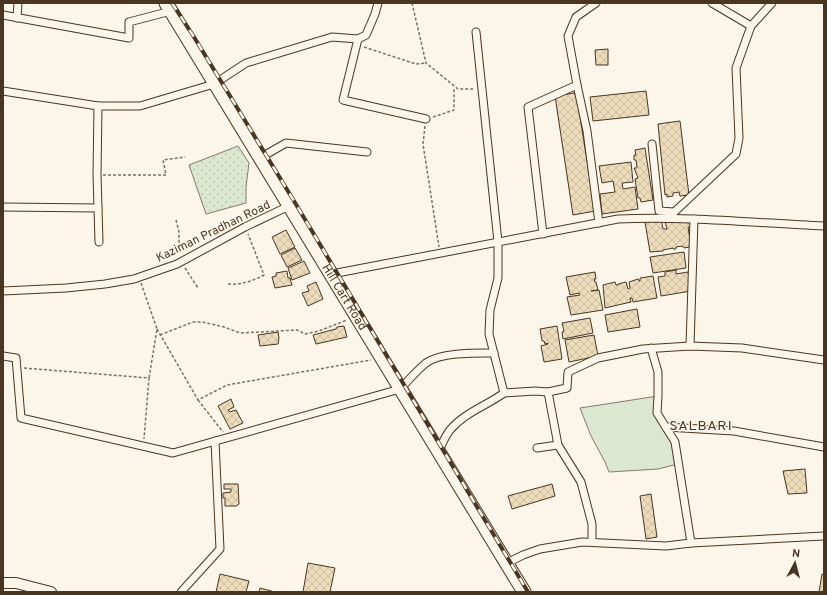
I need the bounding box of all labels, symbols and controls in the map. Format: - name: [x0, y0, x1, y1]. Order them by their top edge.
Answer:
- street label: Kaziman Pradhan Road: [154, 197, 273, 267]
- street label: Hill Cart Road: [318, 261, 370, 334]
- district label: SALBARI: [669, 418, 733, 435]
- north arrow: [775, 543, 815, 583]
- text: N: [791, 547, 801, 561]

